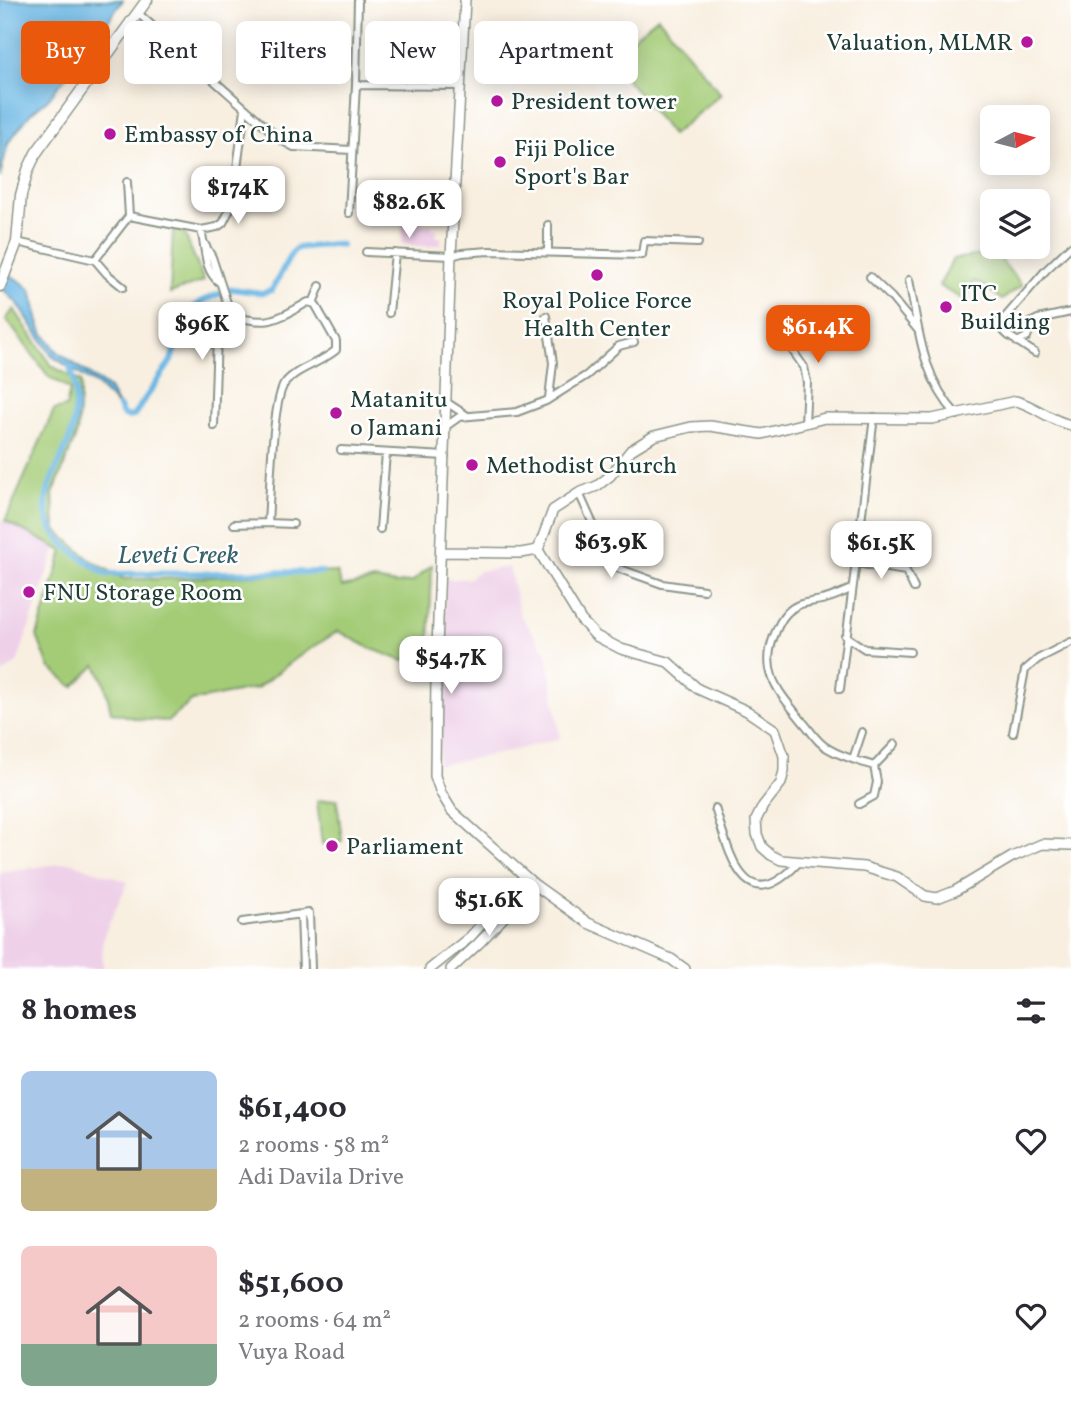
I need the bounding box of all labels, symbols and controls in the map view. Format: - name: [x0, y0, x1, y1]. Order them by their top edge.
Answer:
- chip: Buy: [21, 21, 110, 84]
- chip: Rent: [124, 21, 222, 84]
- chip: Filters: [236, 21, 351, 84]
- chip: New: [365, 21, 460, 84]
- chip: Apartment: [474, 21, 638, 84]
- place label: Valuation, MLMR: [826, 27, 1013, 61]
- marker: Valuation, MLMR: [1019, 34, 1035, 50]
- place label: President tower: [511, 86, 677, 120]
- marker: President tower: [489, 93, 505, 109]
- north arrow: [980, 105, 1050, 175]
- map controls: [980, 105, 1050, 259]
- place label: Embassy of China: [124, 119, 314, 153]
- marker: Embassy of China: [102, 126, 118, 142]
- place label: Fiji Police Sport's Bar: [514, 133, 629, 195]
- marker: Fiji Police Sport's Bar: [492, 154, 508, 170]
- pin: $174K: [189, 166, 287, 226]
- text: $174K: [207, 173, 269, 205]
- pin: $82.6K: [352, 180, 466, 240]
- text: $82.6K: [373, 187, 445, 219]
- button: layers: [980, 189, 1050, 259]
- marker: Royal Police Force Health Center: [589, 267, 605, 283]
- place label: ITC Building: [960, 278, 1050, 340]
- place label: Royal Police Force Health Center: [502, 285, 692, 347]
- marker: ITC Building: [938, 299, 954, 315]
- pin: $96K: [161, 302, 243, 362]
- pin: $61.4K: [761, 306, 875, 365]
- text: $96K: [174, 309, 230, 341]
- text: $61.4K: [782, 312, 854, 344]
- place label: Matanitu o Jamani: [350, 384, 448, 446]
- marker: Matanitu o Jamani: [328, 405, 344, 421]
- place label: Methodist Church: [486, 450, 677, 484]
- marker: Methodist Church: [464, 457, 480, 473]
- pin: $63.9K: [554, 520, 668, 580]
- pin: $61.5K: [824, 522, 938, 581]
- text: $63.9K: [575, 527, 647, 559]
- text: $61.5K: [847, 528, 915, 560]
- water label: Leveti Creek: [118, 538, 238, 574]
- place label: FNU Storage Room: [43, 577, 243, 611]
- marker: FNU Storage Room: [21, 584, 37, 600]
- pin: $54.7K: [394, 636, 508, 696]
- text: $54.7K: [415, 643, 487, 675]
- place label: Parliament: [346, 831, 464, 865]
- marker: Parliament: [324, 838, 340, 854]
- pin: $51.6K: [432, 878, 546, 938]
- text: $51.6K: [455, 885, 523, 917]
- text: 8 homes: [21, 990, 137, 1032]
- icon: filters: [1012, 992, 1050, 1030]
- text: $61,400: [238, 1088, 347, 1130]
- icon: home: [77, 1099, 161, 1183]
- icon: heart: [1012, 1122, 1050, 1160]
- text: 2 rooms · 58 m²: [238, 1130, 389, 1162]
- text: Adi Davila Drive: [238, 1162, 404, 1194]
- text: $51,600: [238, 1263, 344, 1305]
- icon: home: [77, 1274, 161, 1358]
- icon: heart: [1012, 1297, 1050, 1335]
- text: 2 rooms · 64 m²: [238, 1305, 391, 1337]
- text: Vuya Road: [238, 1337, 345, 1369]

